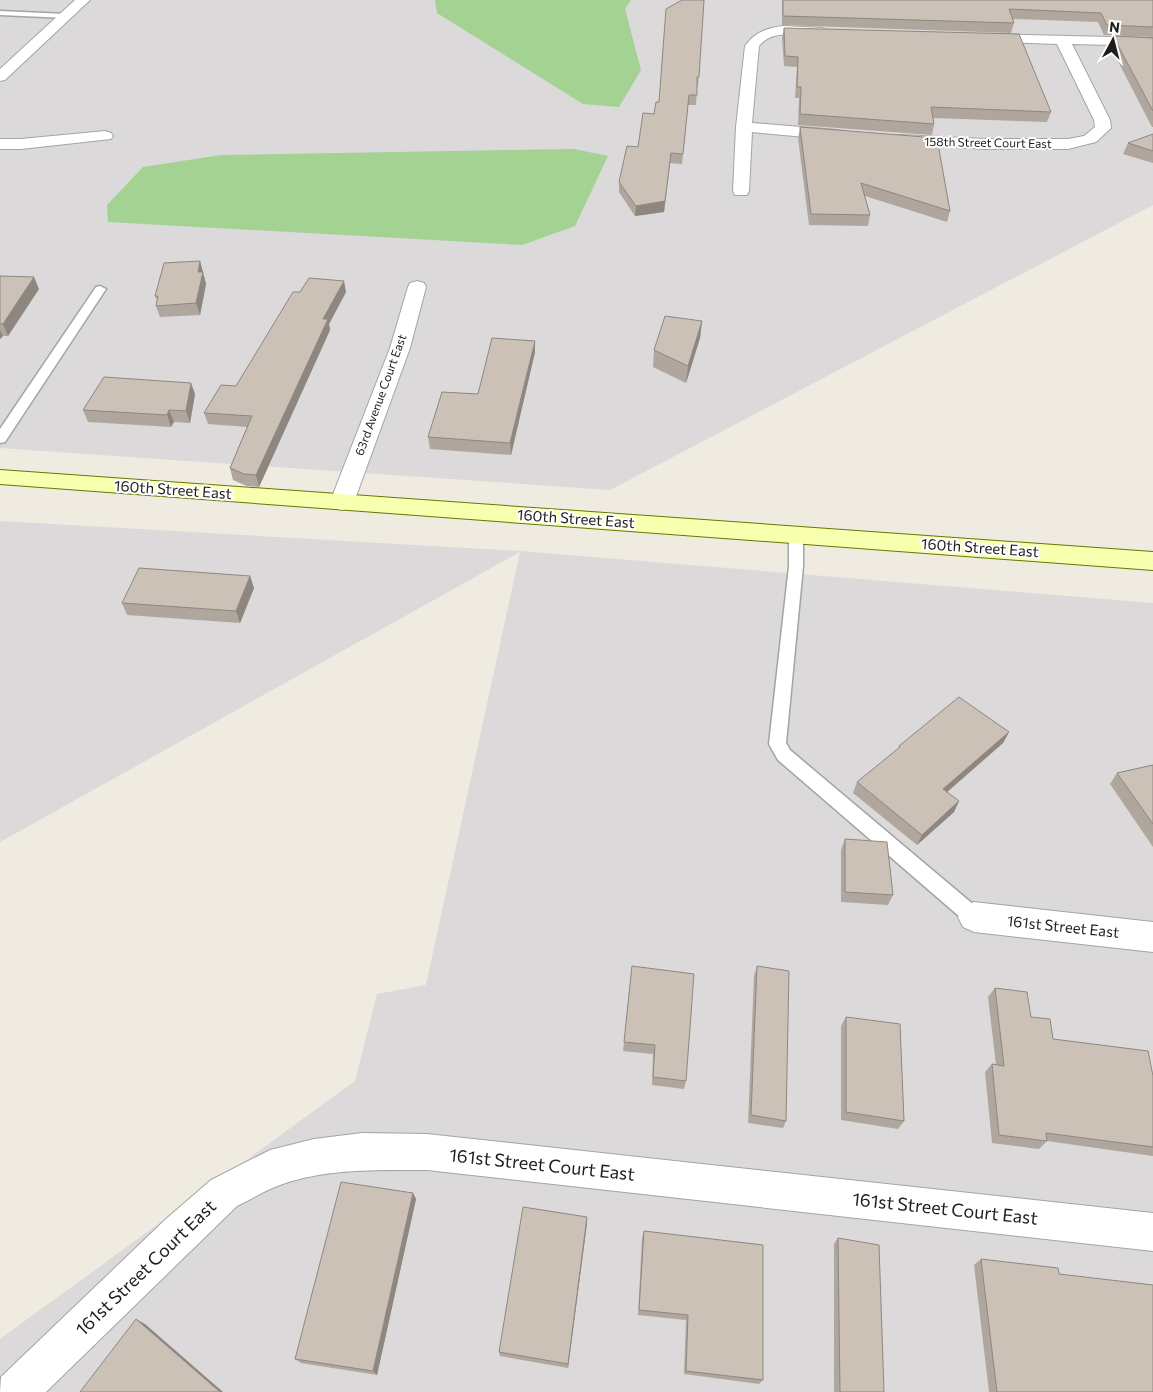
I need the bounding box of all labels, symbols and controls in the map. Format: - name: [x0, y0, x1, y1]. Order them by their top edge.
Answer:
- north arrow: [1088, 15, 1138, 65]
- text: N: [1108, 18, 1121, 36]
- street label: 158th Street Court East: [924, 134, 1052, 150]
- street label: 63rd Avenue Court East: [352, 332, 409, 457]
- street label: 160th Street East: [114, 476, 232, 502]
- street label: 160th Street East: [517, 505, 635, 531]
- street label: 160th Street East: [921, 534, 1039, 560]
- street label: 161st Street East: [1006, 911, 1120, 941]
- street label: 161st Street Court East: [448, 1143, 636, 1185]
- street label: 161st Street Court East: [851, 1187, 1039, 1229]
- street label: 161st Street Court East: [71, 1195, 220, 1340]

